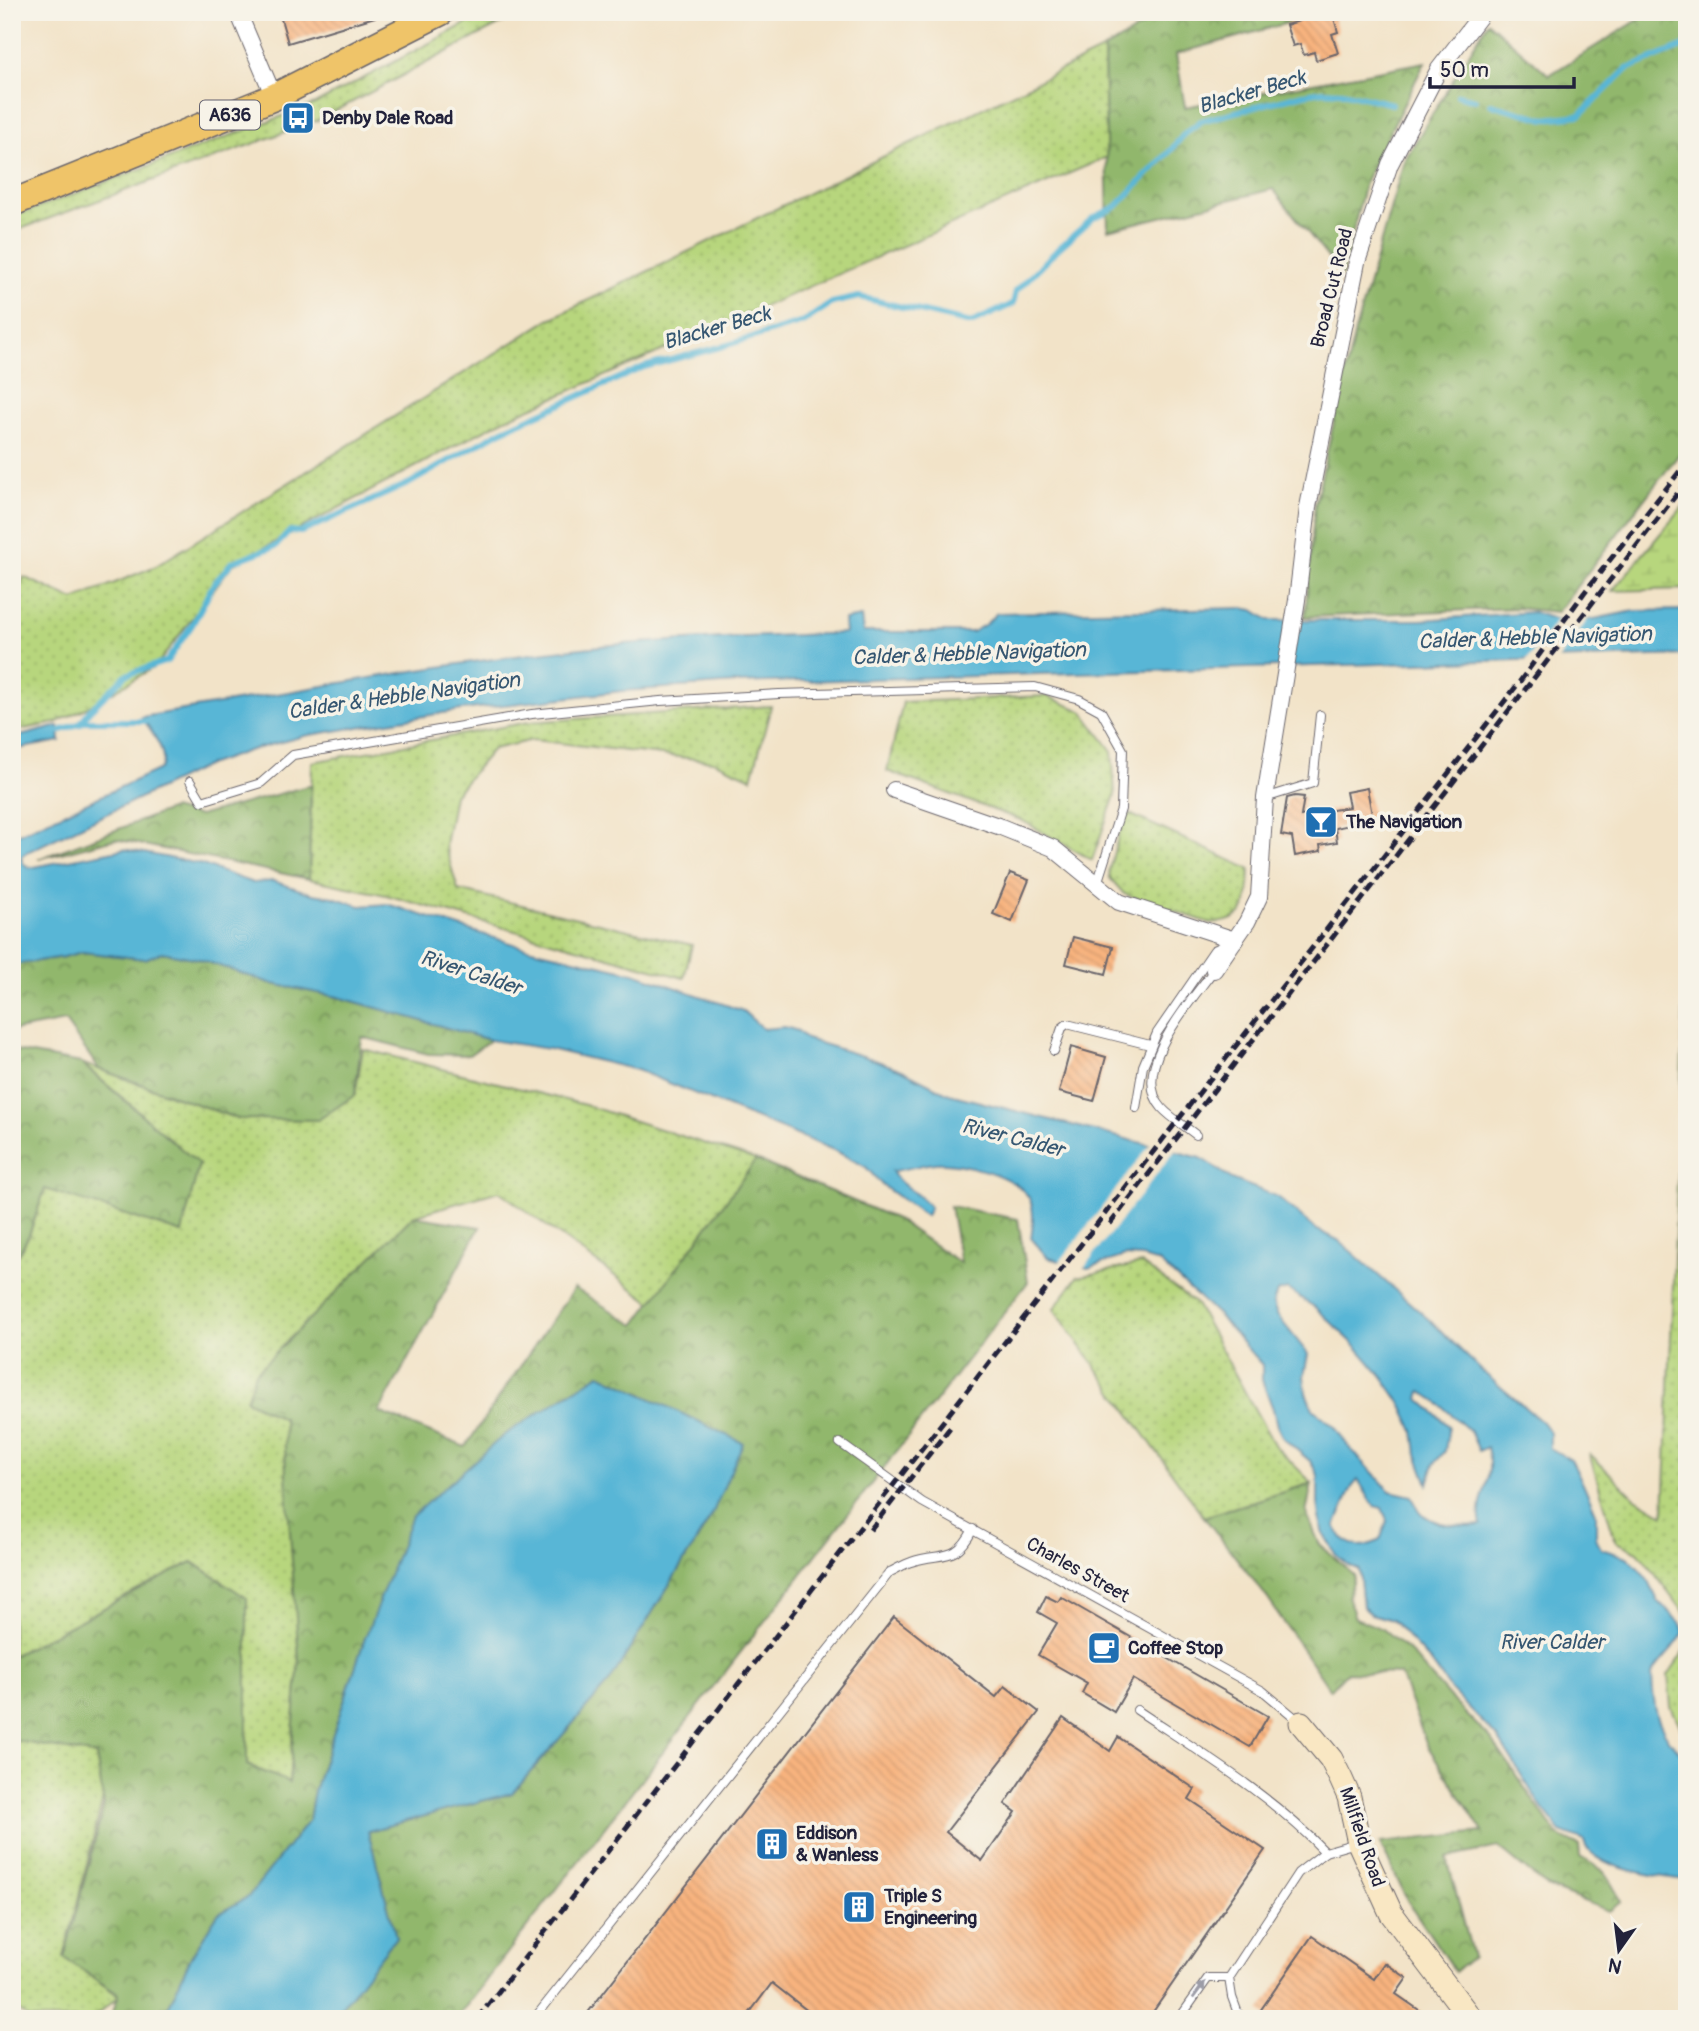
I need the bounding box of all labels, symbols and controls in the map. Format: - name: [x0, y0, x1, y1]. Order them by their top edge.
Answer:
- scale bar: [1430, 46, 1573, 90]
- text: 50 m: [1440, 57, 1489, 84]
- water label: Blacker Beck: [1195, 63, 1311, 120]
- bus stop icon: Denby Dale Road: [279, 99, 317, 137]
- road number: A636: [200, 100, 260, 130]
- place label: Denby Dale Road: [322, 106, 453, 130]
- street label: Broad Cut Road: [1306, 226, 1358, 350]
- water label: Blacker Beck: [660, 299, 776, 356]
- water label: Calder & Hebble Navigation: [1418, 620, 1653, 656]
- water label: Calder & Hebble Navigation: [852, 636, 1087, 672]
- water label: Calder & Hebble Navigation: [286, 666, 523, 726]
- bar icon: The Navigation: [1302, 803, 1340, 841]
- place label: The Navigation: [1345, 810, 1462, 834]
- water label: River Calder: [417, 944, 527, 1003]
- water label: River Calder: [959, 1112, 1069, 1164]
- street label: Charles Street: [1022, 1532, 1134, 1608]
- cafe icon: Coffee Stop: [1085, 1629, 1123, 1667]
- water label: River Calder: [1500, 1629, 1607, 1656]
- place label: Coffee Stop: [1128, 1636, 1223, 1660]
- street label: Millfield Road: [1334, 1784, 1390, 1890]
- place label: Eddison & Wanless: [796, 1821, 879, 1867]
- building icon: Eddison & Wanless: [753, 1825, 791, 1863]
- place label: Triple S Engineering: [883, 1884, 978, 1930]
- building icon: Triple S Engineering: [840, 1888, 878, 1926]
- north arrow: [1584, 1916, 1654, 1986]
- text: N: [1606, 1952, 1624, 1979]
- one-way arrow: [1192, 1981, 1206, 1999]

